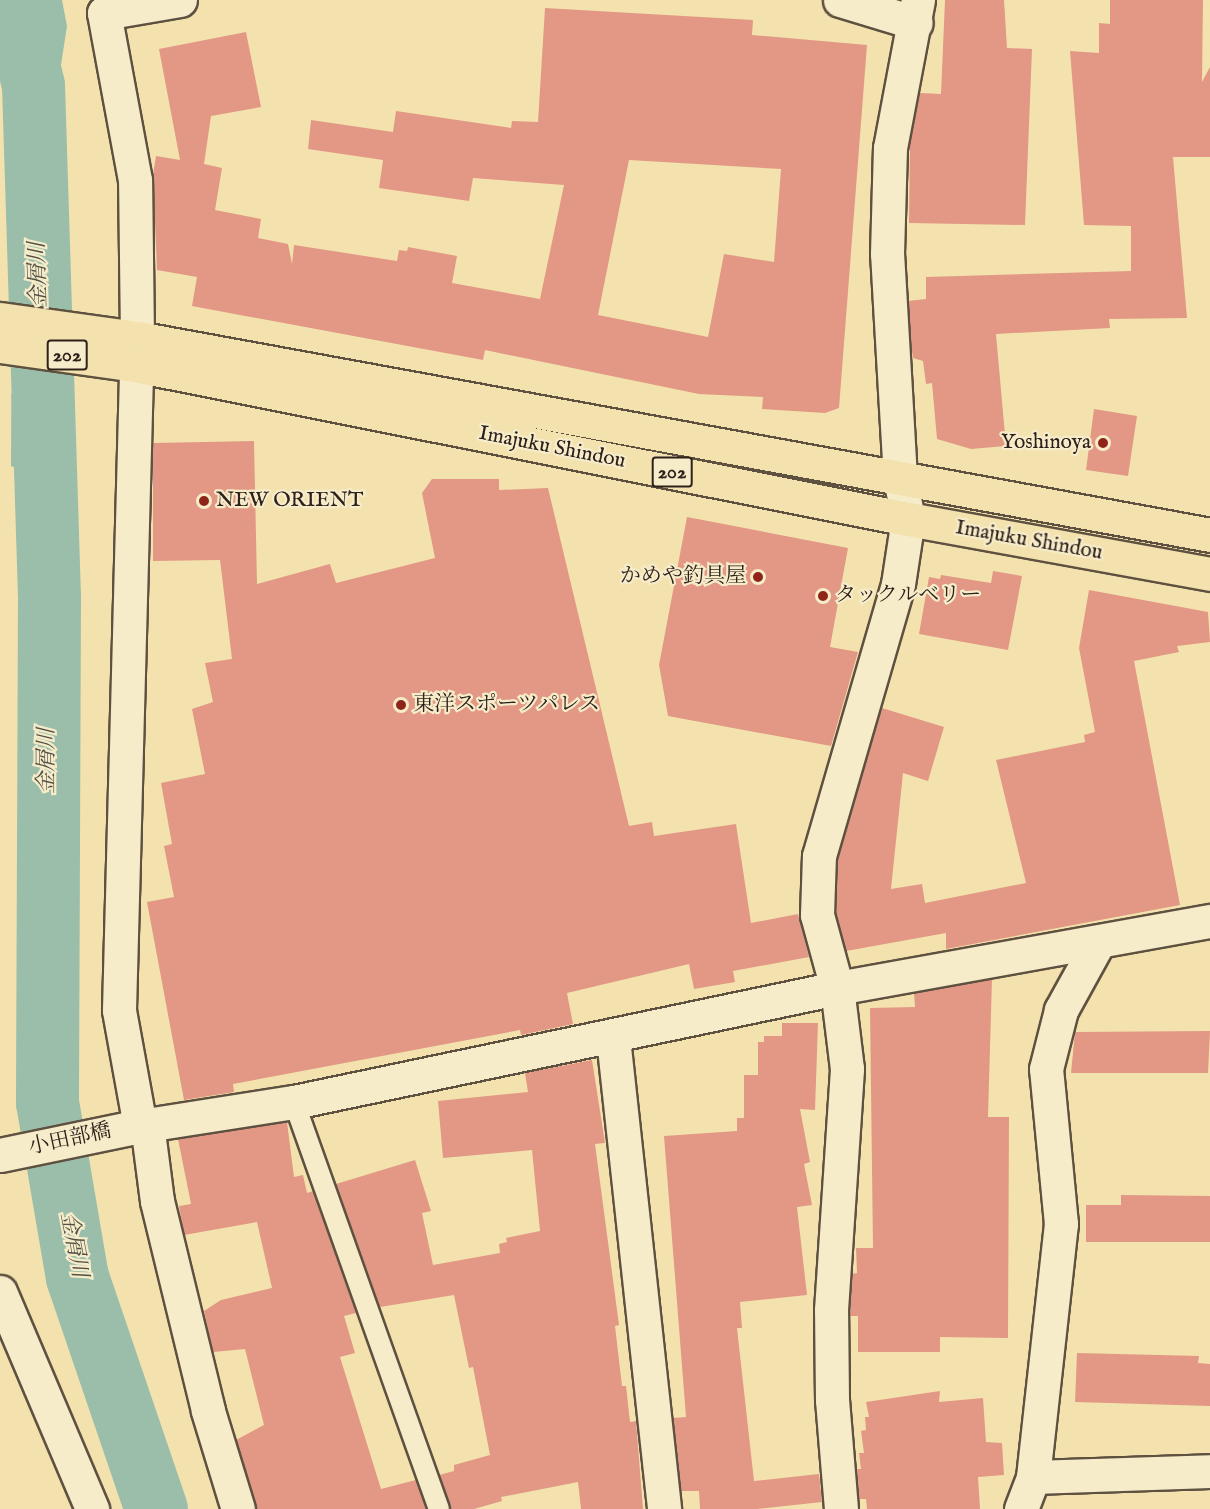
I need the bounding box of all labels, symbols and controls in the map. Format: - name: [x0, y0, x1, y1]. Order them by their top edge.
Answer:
- water label: 金屑川: [25, 242, 53, 308]
- road number: 202: [46, 338, 88, 372]
- street label: Imajuku Shindou: [476, 421, 628, 475]
- place label: Yoshinoya: [1001, 430, 1091, 456]
- marker: Yoshinoya: [1096, 436, 1110, 450]
- road number: 202: [651, 455, 693, 489]
- place label: NEW ORIENT: [216, 488, 363, 514]
- marker: NEW ORIENT: [197, 494, 211, 508]
- street label: Imajuku Shindou: [953, 516, 1105, 566]
- place label: かめや釣具屋: [620, 564, 746, 590]
- marker: かめや釣具屋: [751, 570, 765, 584]
- place label: タックルベリー: [835, 583, 982, 609]
- marker: タックルベリー: [816, 589, 830, 603]
- place label: 東洋スポーツパレス: [413, 692, 602, 718]
- marker: 東洋スポーツパレス: [394, 698, 408, 712]
- water label: 金屑川: [35, 728, 61, 794]
- street label: 小田部橋: [26, 1119, 114, 1161]
- water label: 金屑川: [54, 1210, 92, 1280]

